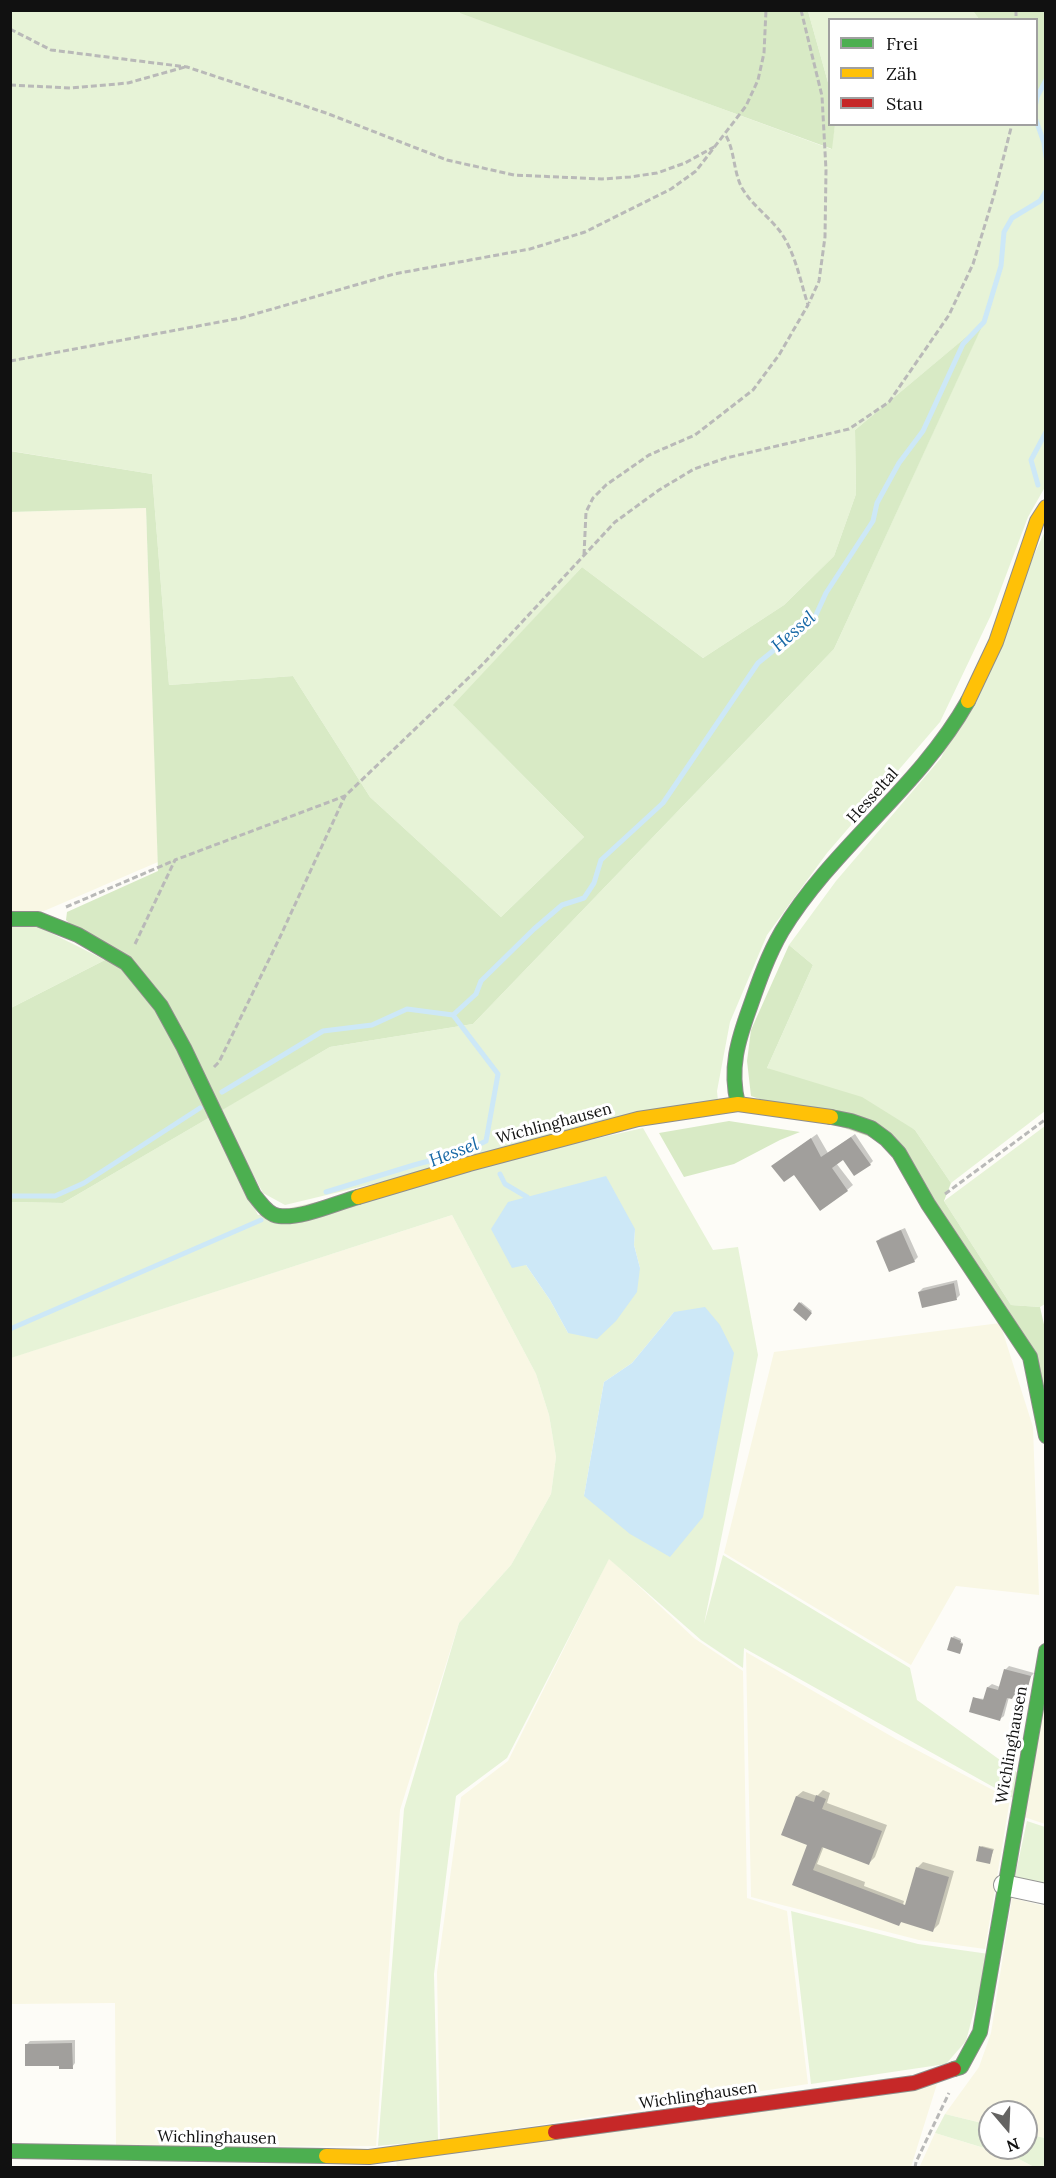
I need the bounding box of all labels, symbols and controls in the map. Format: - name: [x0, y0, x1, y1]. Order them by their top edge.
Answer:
- legend: [828, 18, 1038, 126]
- text: Frei: [886, 32, 918, 55]
- text: Zäh: [886, 62, 917, 85]
- text: Stau: [886, 92, 923, 115]
- water label: Hessel: [768, 607, 820, 657]
- street label: Hesseltal: [843, 765, 903, 827]
- street label: Wichlinghausen: [494, 1099, 614, 1149]
- water label: Hessel: [426, 1134, 482, 1172]
- street label: Wichlinghausen: [992, 1685, 1032, 1805]
- street label: Wichlinghausen: [638, 2078, 758, 2114]
- north arrow: [978, 2100, 1038, 2160]
- street label: Wichlinghausen: [157, 2127, 277, 2149]
- text: N: [1004, 2134, 1022, 2157]

